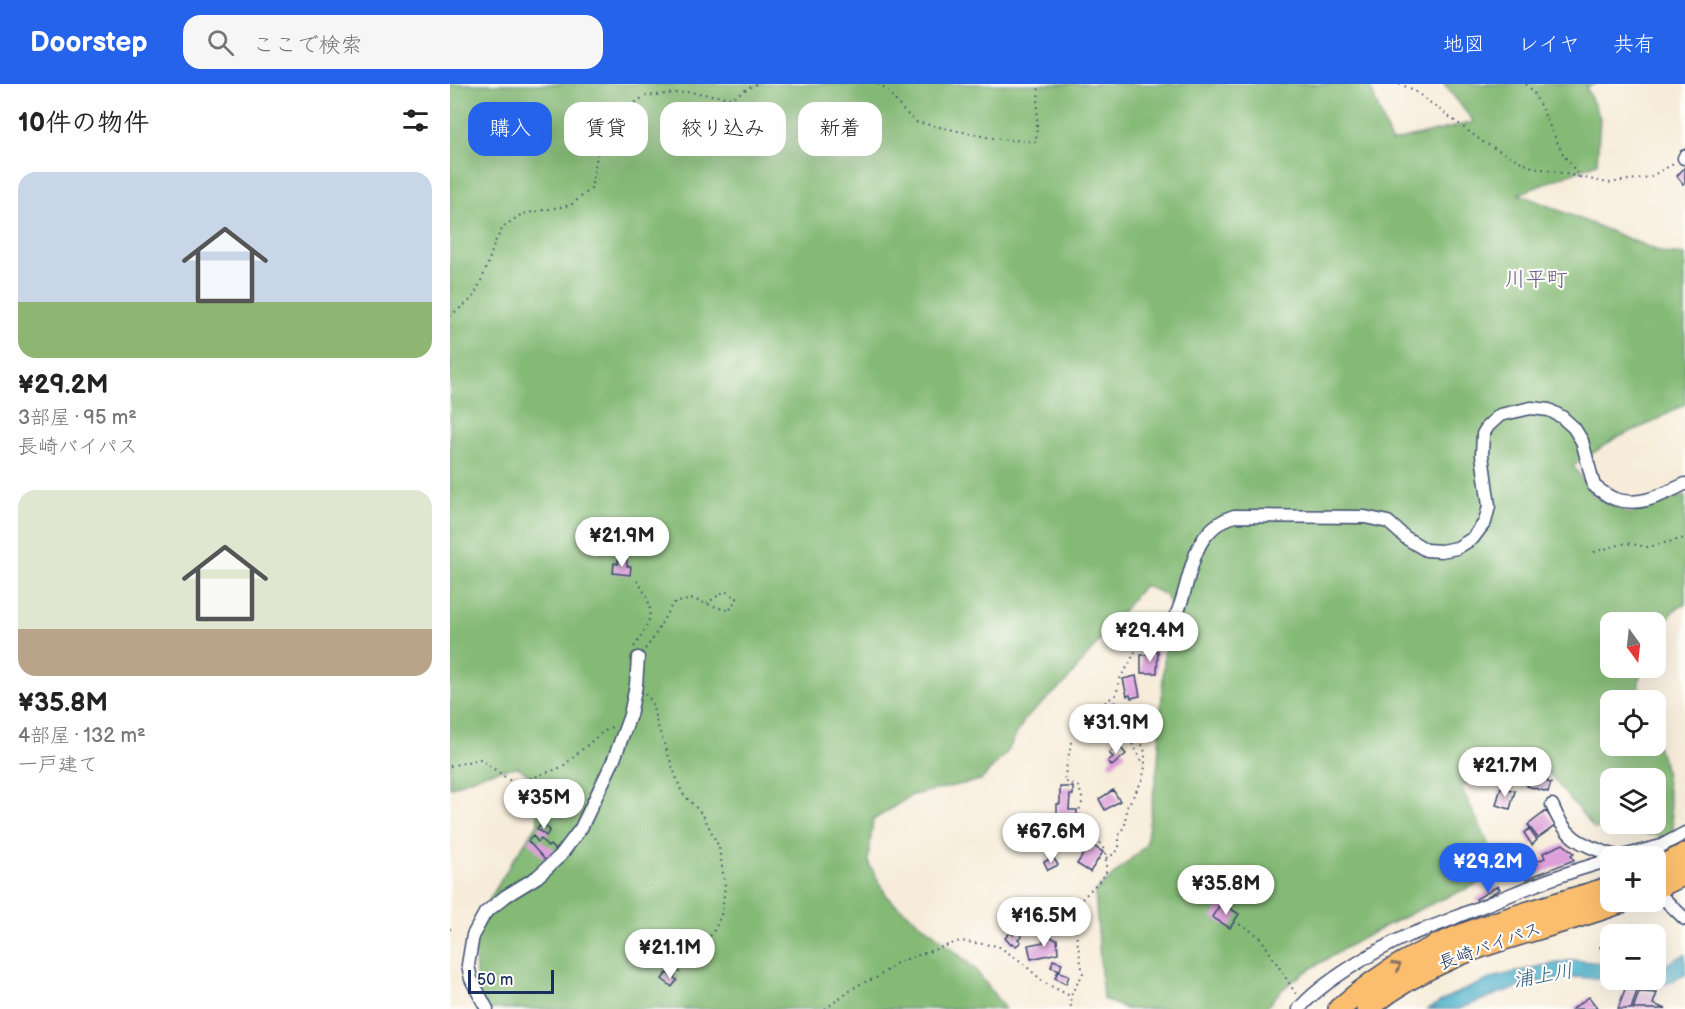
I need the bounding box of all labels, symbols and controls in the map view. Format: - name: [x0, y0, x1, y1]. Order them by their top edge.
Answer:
- search box: [183, 15, 603, 69]
- text: Doorstep: [30, 26, 147, 59]
- icon: search: [204, 26, 237, 59]
- text: ここで検索: [252, 32, 362, 59]
- text: 地図: [1443, 32, 1485, 57]
- text: レイヤ: [1518, 32, 1580, 57]
- text: 共有: [1613, 32, 1655, 57]
- chip: 購入: [468, 102, 552, 156]
- chip: 賃貸: [564, 102, 648, 156]
- chip: 絞り込み: [660, 102, 786, 156]
- chip: 新着: [798, 102, 882, 156]
- icon: filters: [399, 104, 432, 137]
- text: 10件の物件: [18, 108, 149, 139]
- icon: home: [171, 211, 279, 319]
- district label: 川平町: [1505, 267, 1568, 292]
- text: ¥29.2M: [18, 370, 109, 401]
- text: 3部屋 · 95 m²: [18, 406, 137, 430]
- text: 長崎バイパス: [18, 435, 138, 459]
- pin: ¥21.9M: [573, 517, 671, 568]
- text: ¥21.9M: [589, 524, 655, 548]
- icon: home: [171, 529, 279, 637]
- pin: ¥29.4M: [1101, 612, 1199, 663]
- north arrow: [1600, 612, 1666, 678]
- map controls: [1600, 612, 1666, 990]
- text: ¥29.4M: [1115, 619, 1185, 643]
- text: ¥35.8M: [18, 688, 108, 719]
- button: locate: [1600, 690, 1666, 756]
- pin: ¥31.9M: [1067, 704, 1165, 755]
- text: ¥31.9M: [1083, 711, 1149, 735]
- text: 4部屋 · 132 m²: [18, 724, 146, 748]
- pin: ¥21.7M: [1456, 747, 1554, 798]
- text: 一戸建て: [18, 753, 98, 777]
- text: ¥21.7M: [1473, 754, 1537, 778]
- button: layers: [1600, 768, 1666, 834]
- pin: ¥35M: [508, 779, 580, 830]
- text: ¥35M: [518, 786, 570, 810]
- pin: ¥67.6M: [1002, 813, 1100, 864]
- text: ¥67.6M: [1016, 820, 1086, 844]
- pin: ¥29.2M: [1439, 843, 1537, 894]
- button: +: [1600, 846, 1666, 912]
- text: ¥29.2M: [1453, 850, 1523, 874]
- pin: ¥35.8M: [1177, 865, 1275, 916]
- text: ¥35.8M: [1191, 872, 1261, 896]
- pin: ¥16.5M: [995, 897, 1093, 948]
- text: ¥16.5M: [1011, 904, 1077, 928]
- street label: 長崎バイパス: [1436, 918, 1544, 974]
- button: −: [1600, 924, 1666, 990]
- pin: ¥21.1M: [621, 929, 719, 980]
- text: ¥21.1M: [639, 936, 701, 960]
- water label: 浦上川: [1511, 959, 1575, 993]
- one-way arrow: [1391, 962, 1401, 973]
- scale bar: [468, 967, 554, 994]
- text: 50 m: [477, 971, 513, 990]

